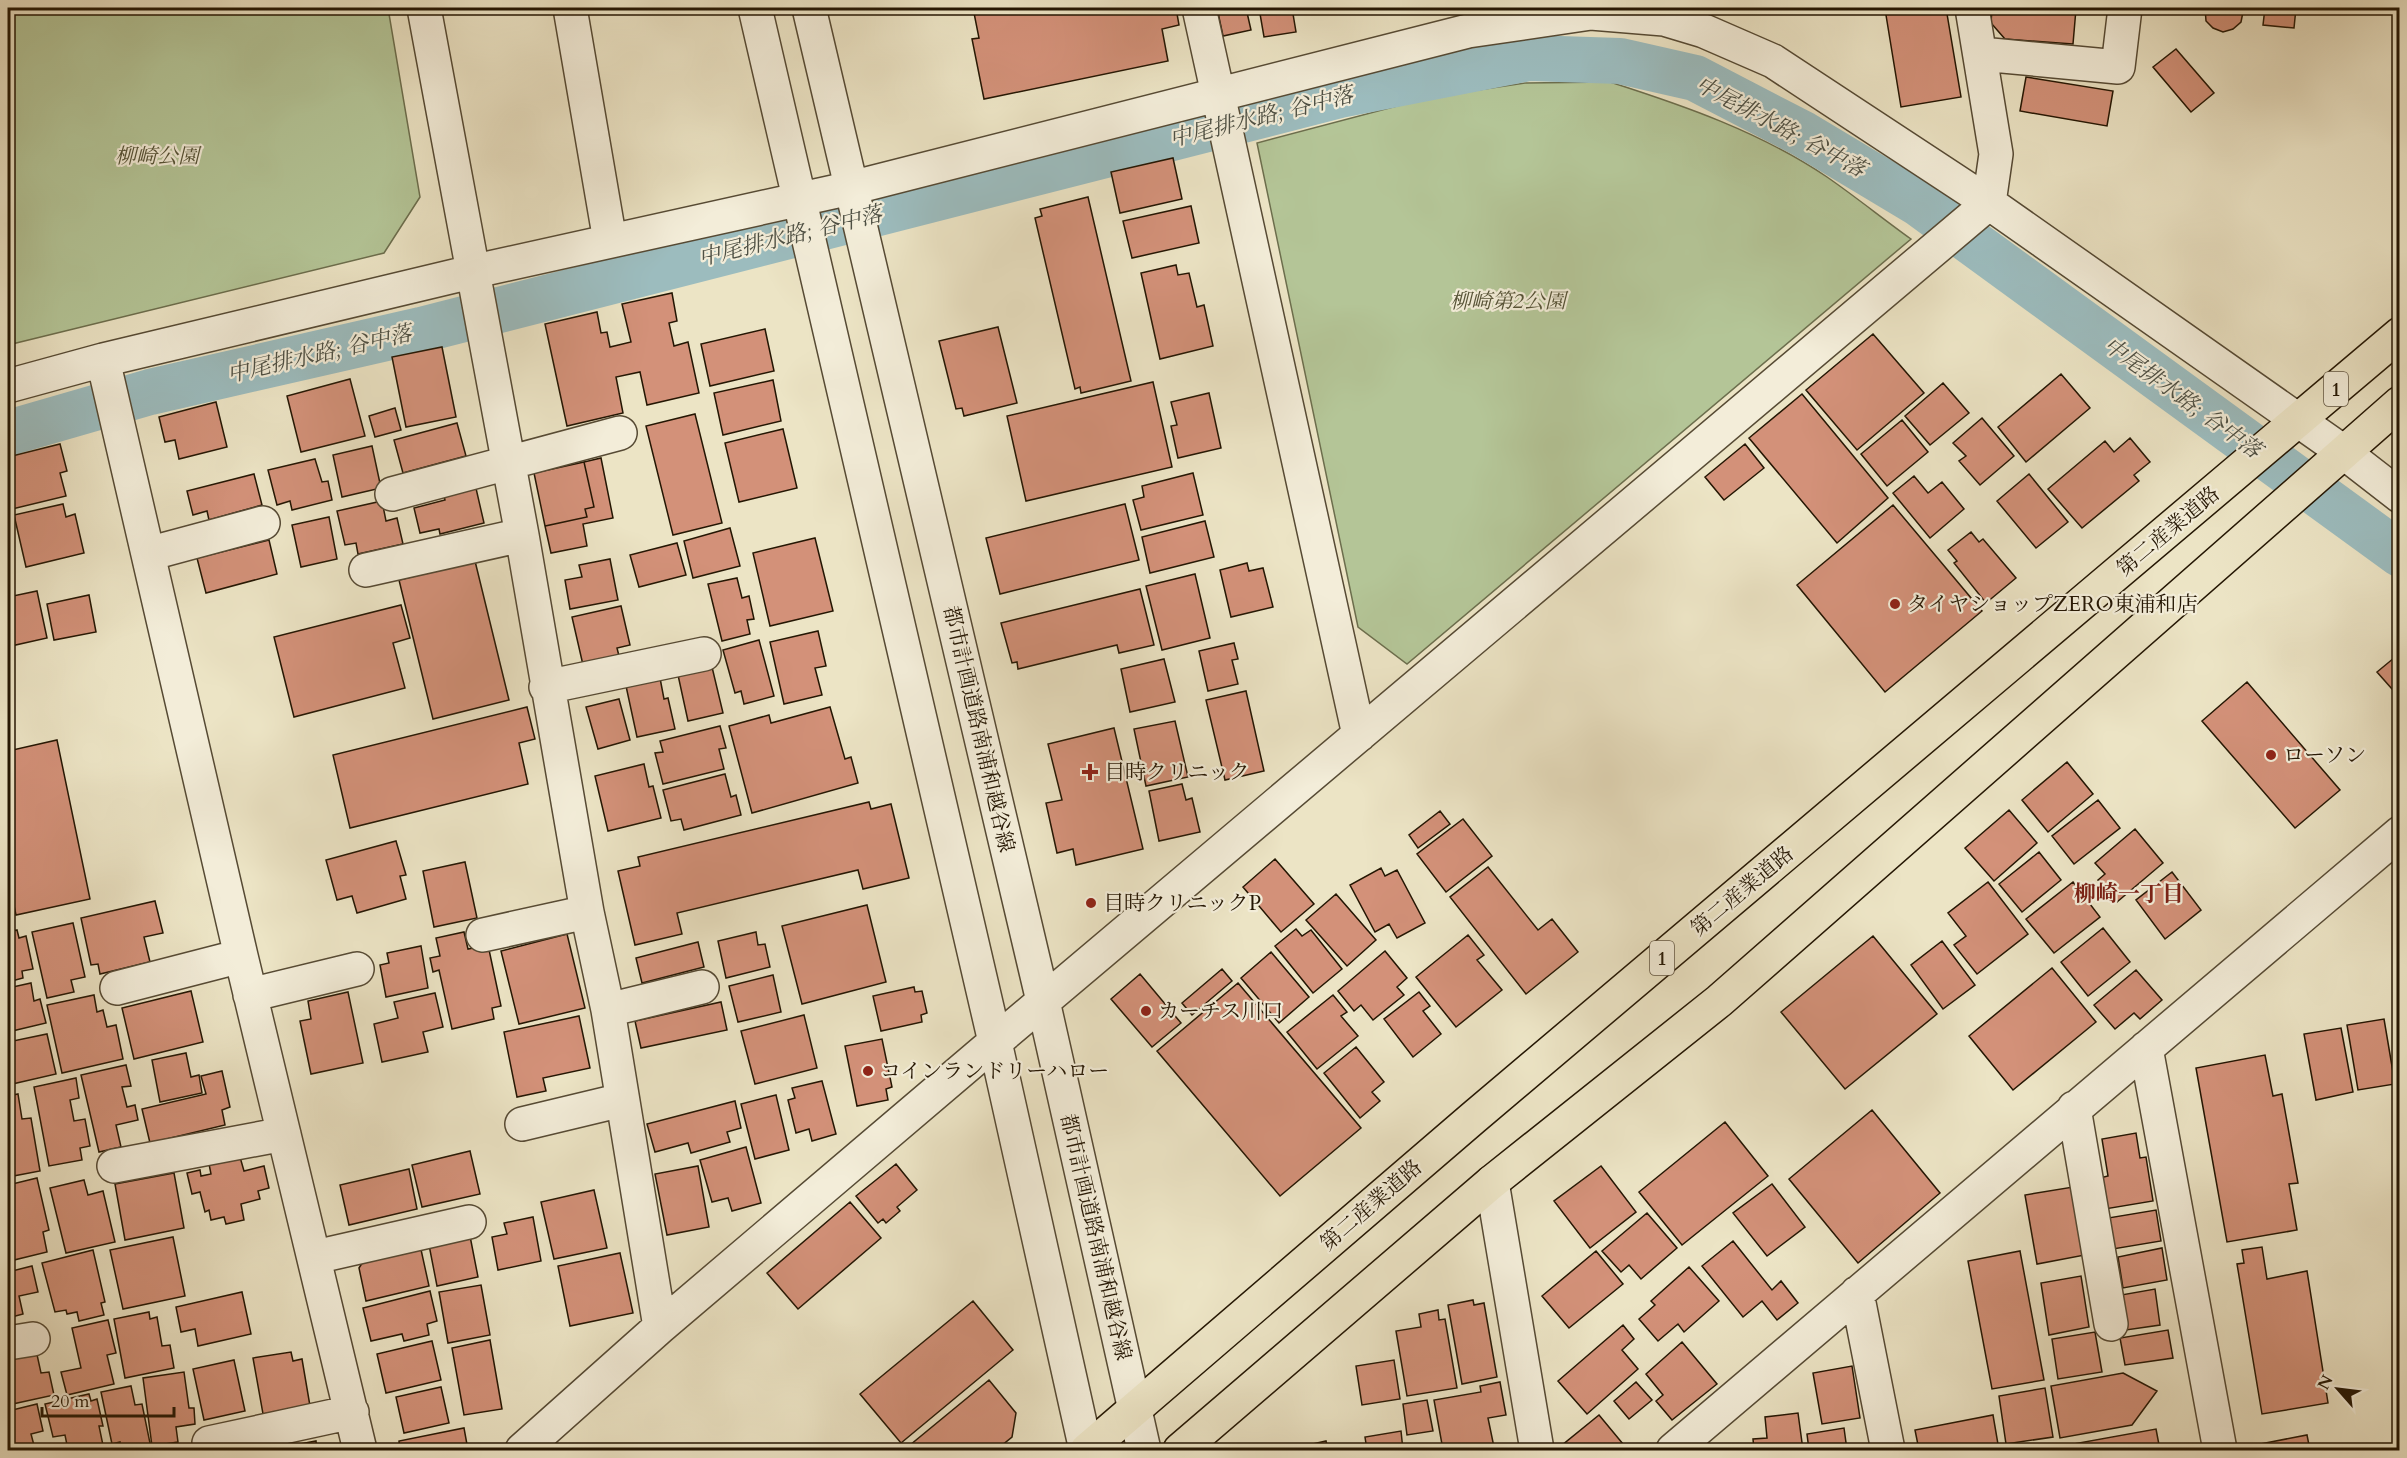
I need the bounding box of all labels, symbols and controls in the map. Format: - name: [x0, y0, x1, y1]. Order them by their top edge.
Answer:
- water label: 中尾排水路; 谷中落: [1690, 69, 1873, 186]
- water label: 中尾排水路; 谷中落: [1166, 79, 1359, 154]
- park label: 柳崎公園: [115, 142, 202, 171]
- water label: 中尾排水路; 谷中落: [695, 198, 888, 273]
- park label: 柳崎第2公園: [1450, 287, 1569, 316]
- water label: 中尾排水路; 谷中落: [224, 317, 417, 390]
- water label: 中尾排水路; 谷中落: [2097, 330, 2270, 467]
- road number: 1: [2324, 372, 2348, 406]
- street label: 第二産業道路: [2111, 480, 2226, 583]
- place label: タイヤショップZERO東浦和店: [1907, 590, 2198, 619]
- marker: タイヤショップZERO東浦和店: [1888, 597, 1902, 611]
- street label: 都市計画道路南浦和越谷線: [936, 603, 1021, 855]
- place label: ローソン: [2283, 741, 2366, 770]
- marker: ローソン: [2264, 748, 2278, 762]
- place label: 目時クリニック: [1104, 758, 1250, 787]
- marker: 目時クリニック: [1081, 763, 1099, 781]
- street label: 第二産業道路: [1685, 840, 1800, 943]
- district label: 柳崎一丁目: [2074, 879, 2184, 909]
- place label: 目時クリニックP: [1103, 889, 1261, 918]
- marker: 目時クリニックP: [1084, 896, 1098, 910]
- road number: 1: [1650, 941, 1674, 975]
- place label: カーチス川口: [1158, 997, 1283, 1026]
- marker: カーチス川口: [1139, 1004, 1153, 1018]
- place label: コインランドリーハロー: [880, 1057, 1109, 1086]
- marker: コインランドリーハロー: [861, 1064, 875, 1078]
- street label: 都市計画道路南浦和越谷線: [1053, 1111, 1138, 1363]
- street label: 第二産業道路: [1314, 1153, 1428, 1258]
- north arrow: [2308, 1359, 2368, 1419]
- text: N: [2313, 1371, 2339, 1394]
- scale bar: [42, 1380, 174, 1418]
- text: 20 m: [51, 1389, 90, 1414]

